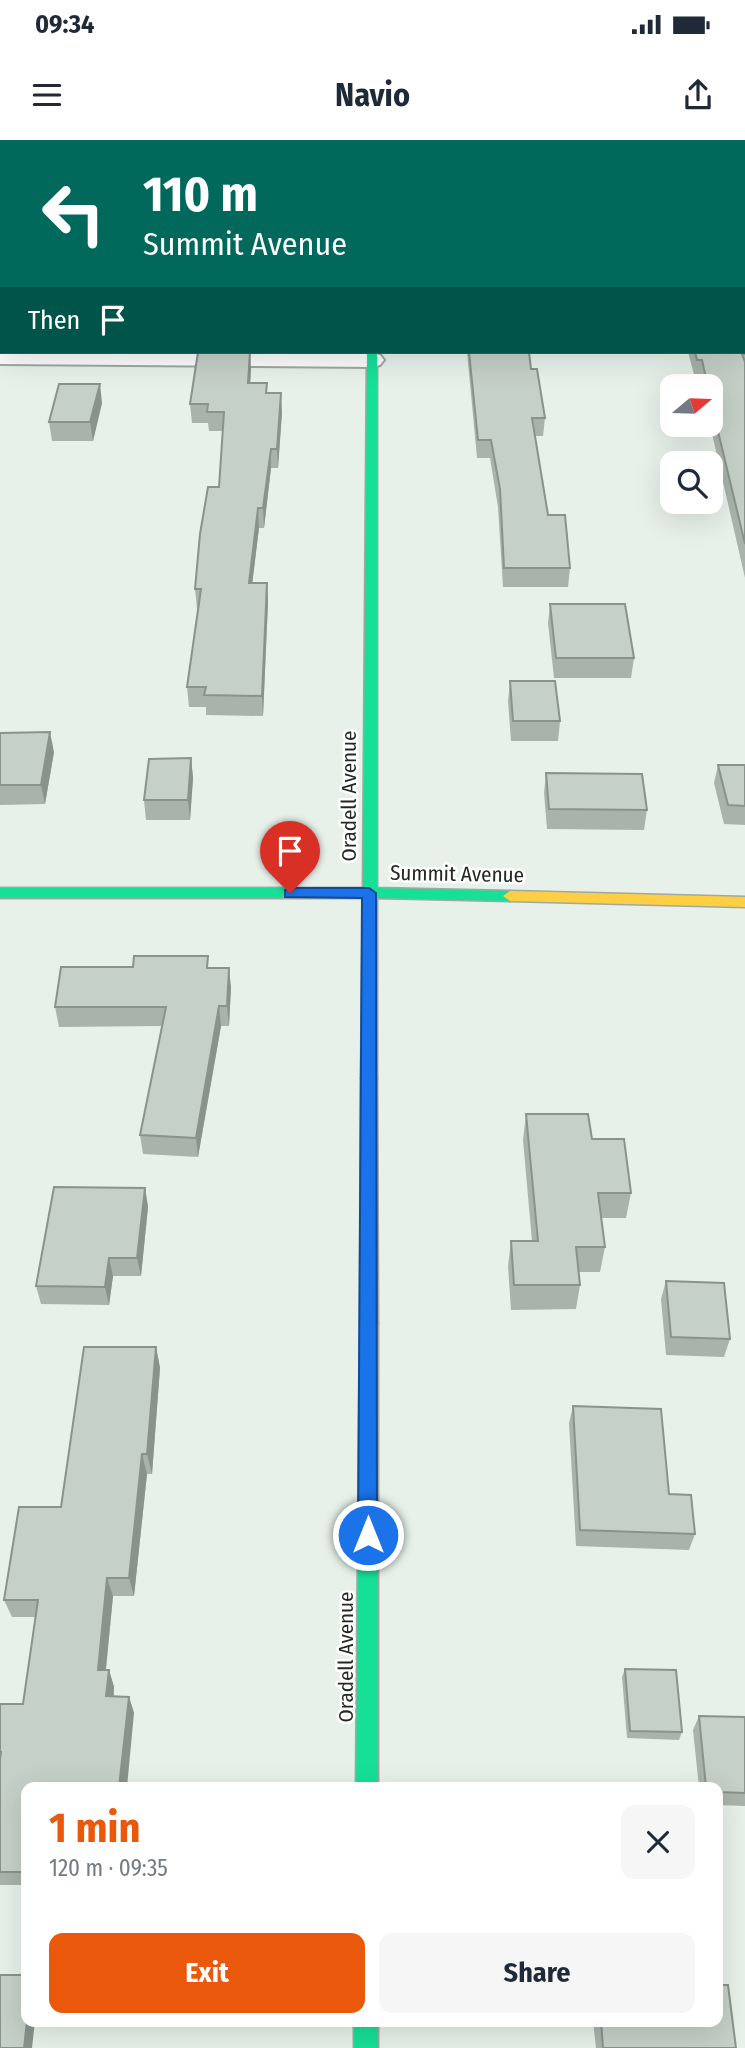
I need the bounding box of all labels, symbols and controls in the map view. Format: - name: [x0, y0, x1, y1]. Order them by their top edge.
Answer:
- text: 09:34: [35, 9, 94, 40]
- icon: menu: [28, 76, 66, 114]
- text: Navio: [335, 76, 410, 114]
- icon: share: [679, 76, 717, 114]
- text: 110 m: [143, 165, 258, 224]
- icon: left: [28, 168, 119, 259]
- text: Summit Avenue: [143, 225, 347, 263]
- icon: arrive: [94, 301, 132, 339]
- text: Then: [28, 305, 80, 336]
- north arrow: [660, 374, 723, 438]
- map controls: [660, 374, 723, 514]
- button: search: [660, 451, 723, 514]
- street label: Oradell Avenue: [336, 731, 362, 861]
- pin: [260, 821, 320, 893]
- icon: arrive: [271, 832, 309, 870]
- street label: Summit Avenue: [390, 860, 524, 888]
- position arrow: [331, 1498, 405, 1572]
- street label: Oradell Avenue: [333, 1592, 359, 1722]
- text: 1 min: [49, 1803, 140, 1853]
- button: close: [621, 1805, 695, 1879]
- text: 120 m · 09:35: [49, 1854, 168, 1882]
- button: Exit: [49, 1933, 365, 2013]
- button: Share: [379, 1933, 695, 2013]

